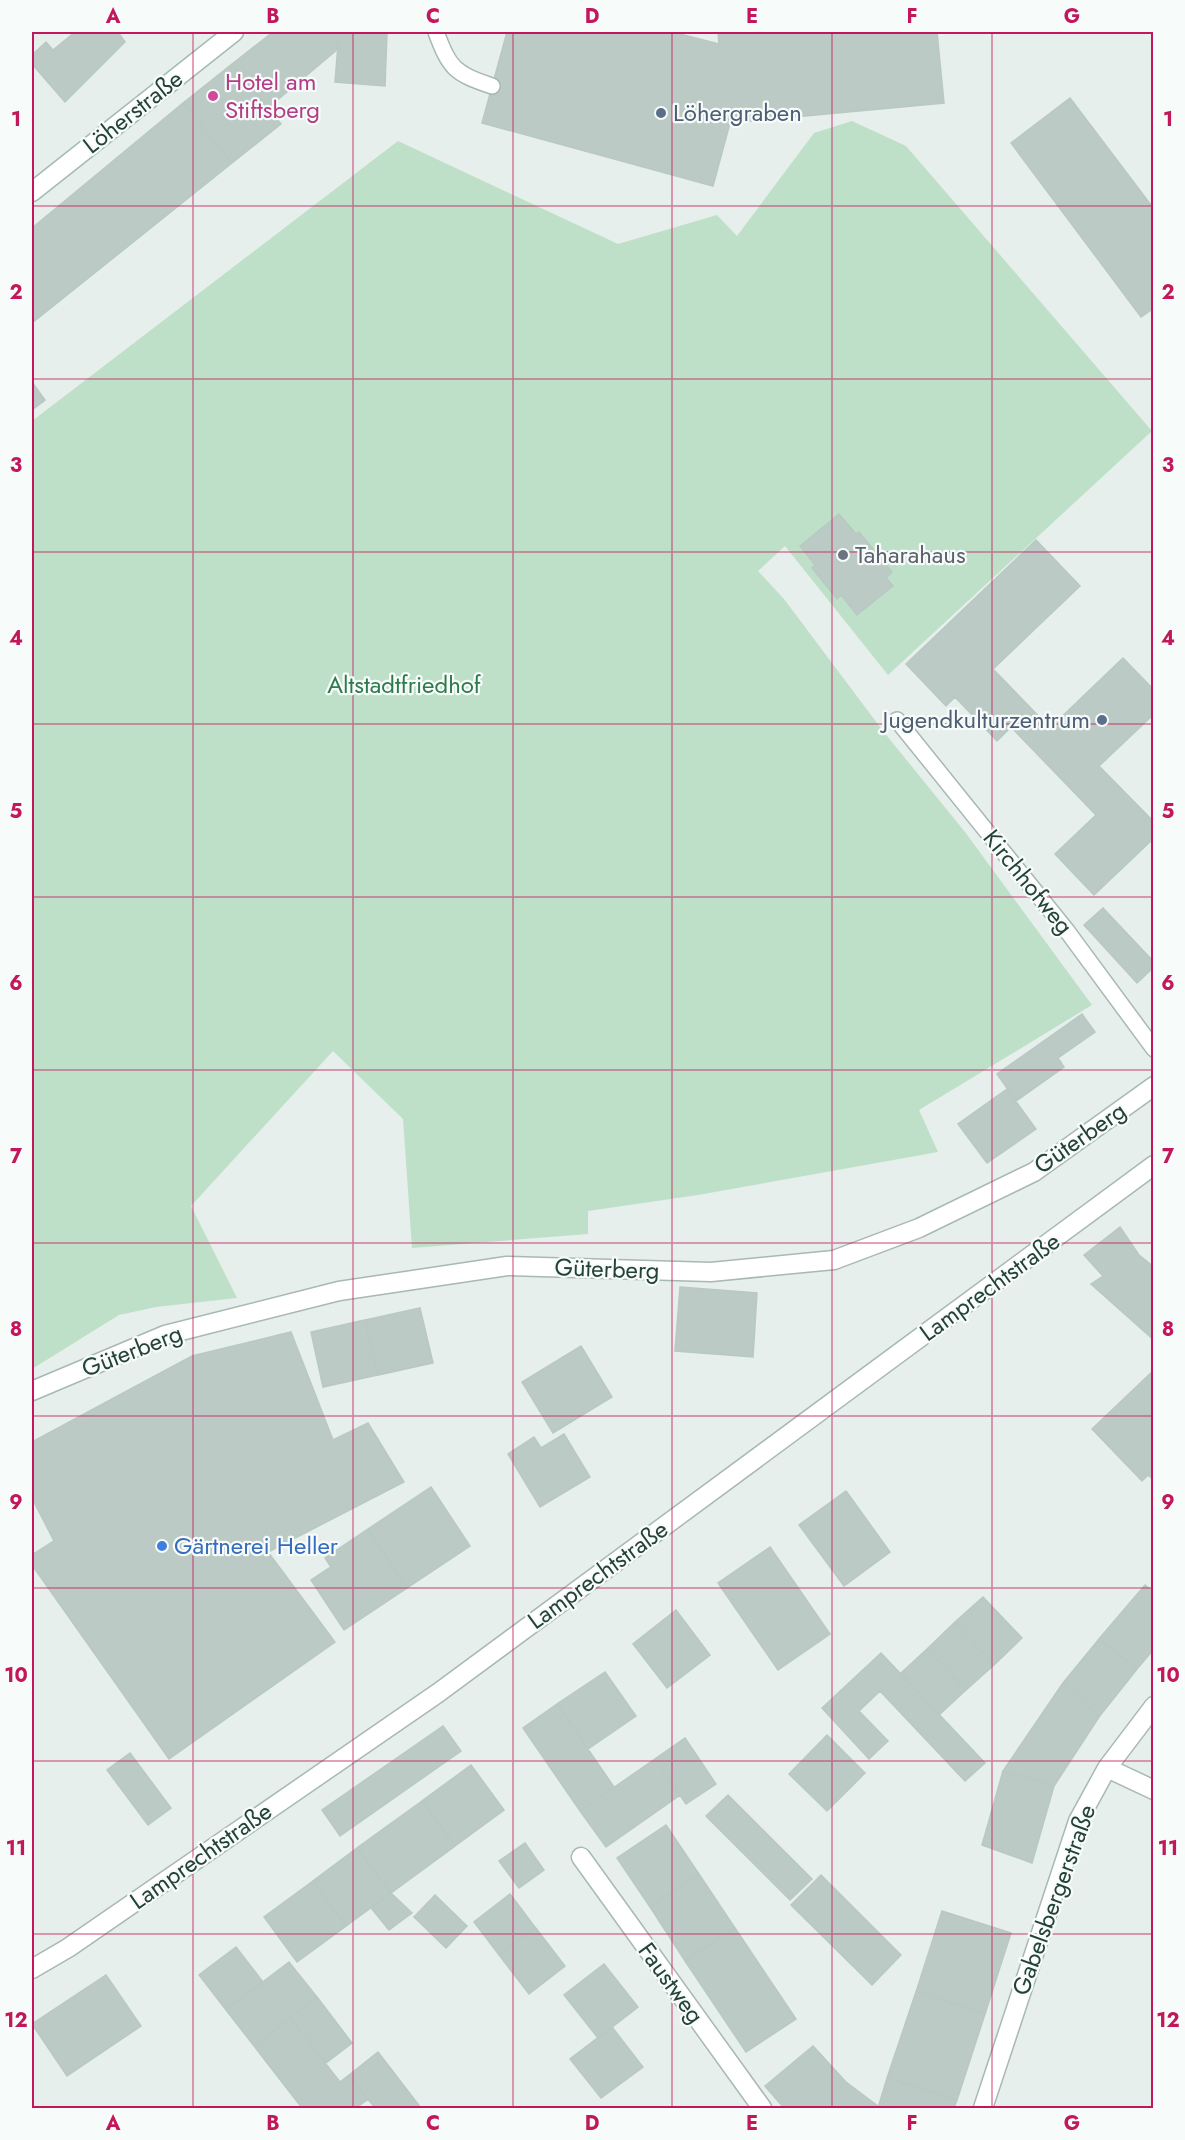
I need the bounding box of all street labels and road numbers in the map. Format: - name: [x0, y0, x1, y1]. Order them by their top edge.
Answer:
- street label: Löherstraße: [75, 61, 190, 162]
- street label: Kirchhofweg: [975, 822, 1082, 942]
- street label: Güterberg: [1027, 1093, 1133, 1182]
- street label: Lamprechtstraße: [912, 1224, 1067, 1350]
- street label: Güterberg: [554, 1249, 660, 1288]
- street label: Güterberg: [76, 1315, 187, 1386]
- street label: Lamprechtstraße: [520, 1512, 675, 1638]
- street label: Lamprechtstraße: [123, 1794, 279, 1918]
- street label: Gabelsbergerstraße: [1003, 1800, 1104, 2000]
- street label: Faustweg: [630, 1935, 713, 2031]

